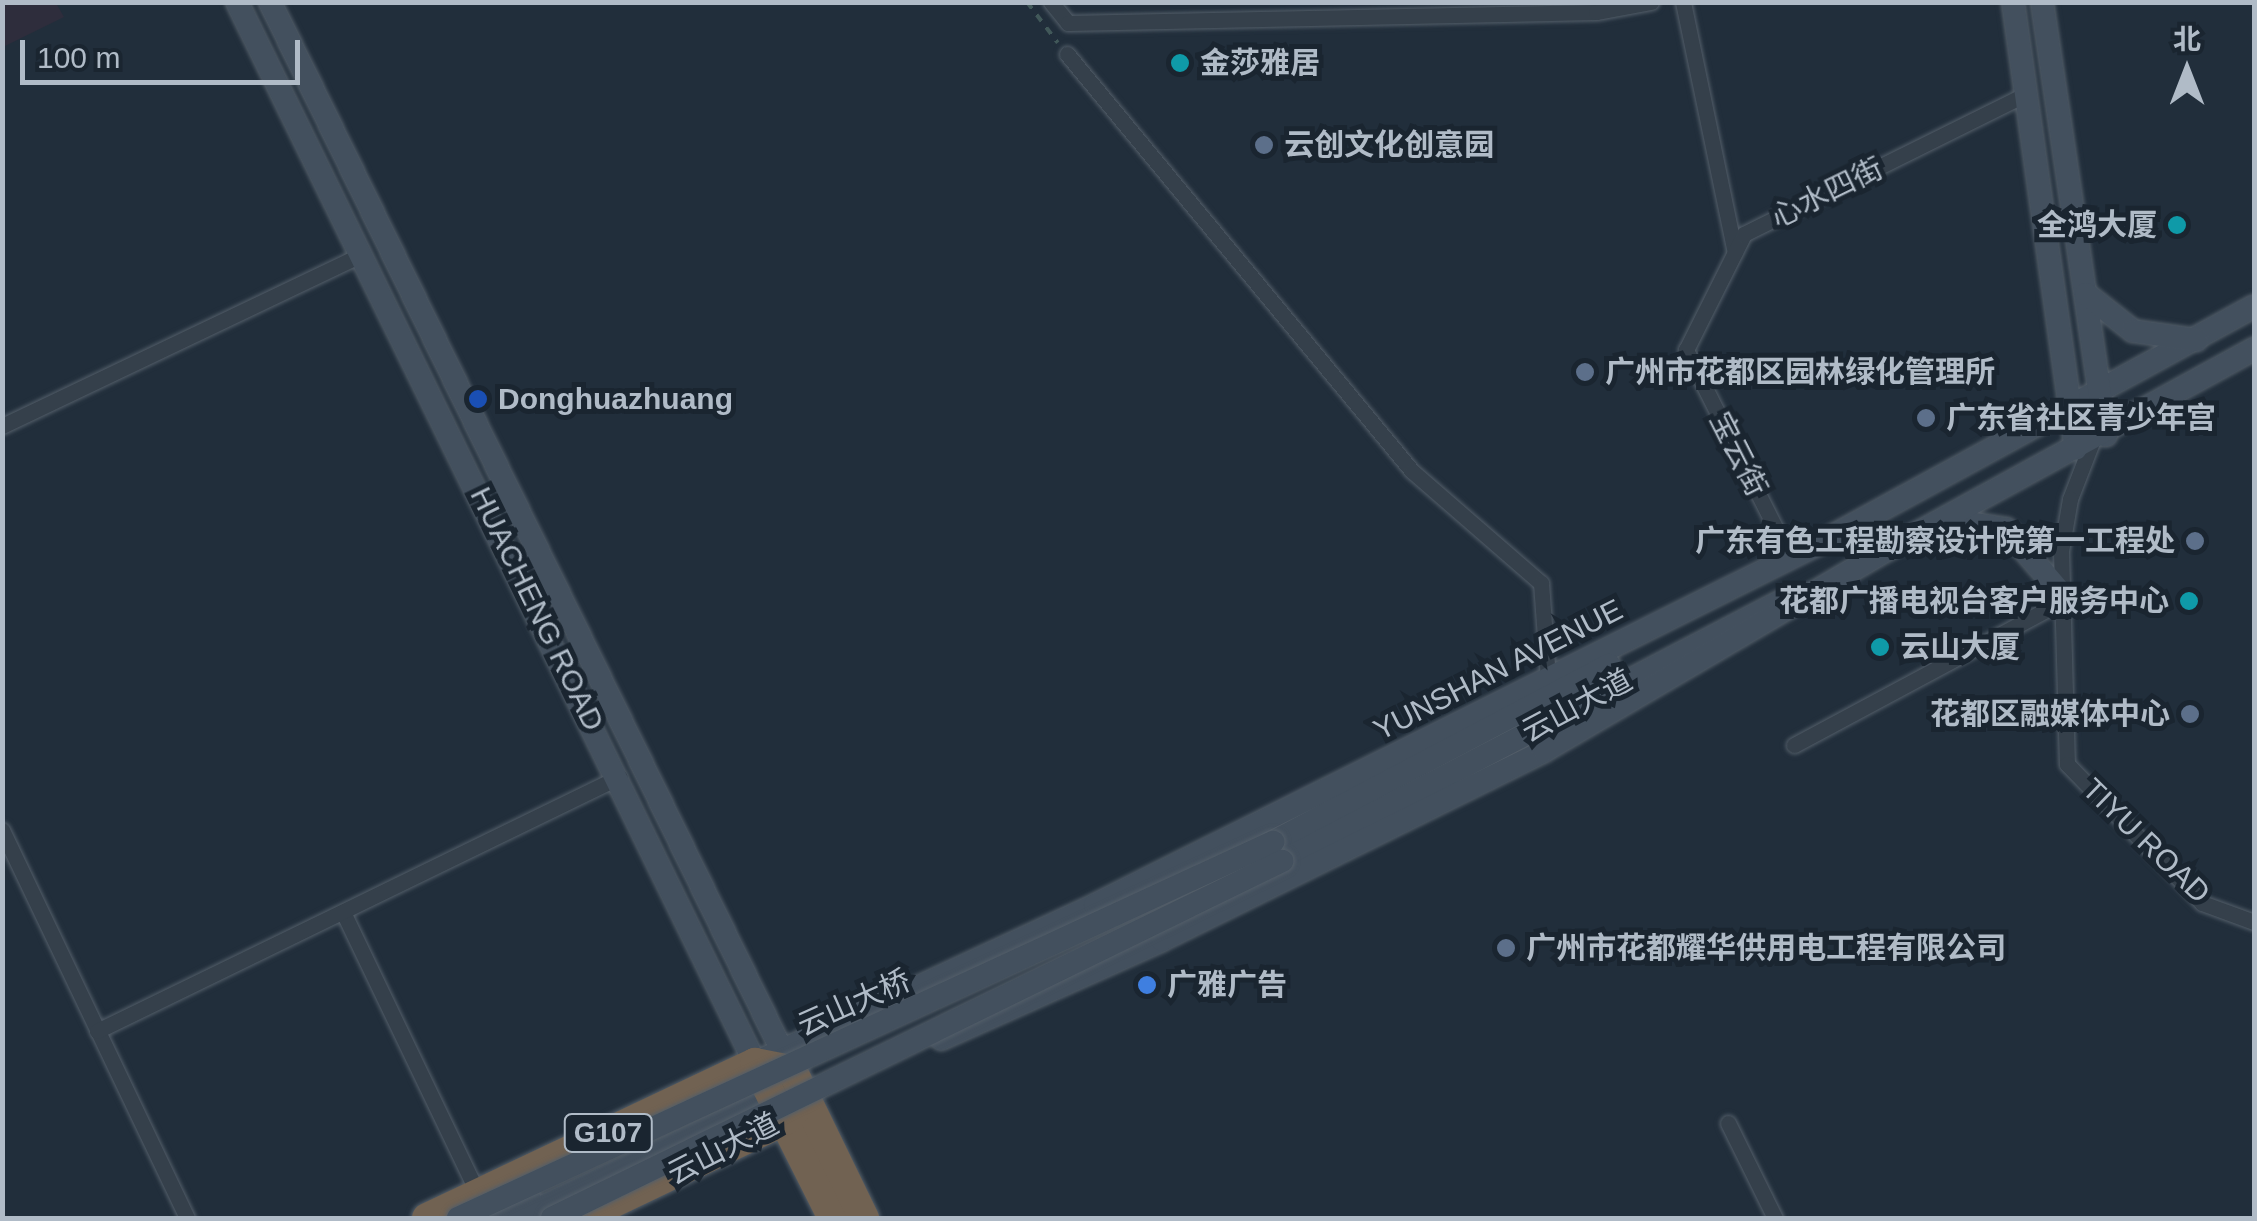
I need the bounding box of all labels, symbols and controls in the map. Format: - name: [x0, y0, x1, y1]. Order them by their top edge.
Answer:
- scale bar: [25, 20, 305, 82]
- north arrow: [2137, 20, 2237, 120]
- text: 北: [2173, 24, 2201, 55]
- text: 100 m: [37, 41, 120, 74]
- place label: 金莎雅居: [1200, 45, 1320, 81]
- marker: 金莎雅居: [1169, 52, 1191, 74]
- place label: 云创文化创意园: [1284, 127, 1494, 163]
- marker: 云创文化创意园: [1253, 134, 1275, 156]
- street label: 心水四街: [1765, 151, 1889, 235]
- place label: 全鸿大厦: [2037, 207, 2157, 243]
- marker: 全鸿大厦: [2166, 214, 2188, 236]
- place label: 广州市花都区园林绿化管理所: [1605, 354, 1995, 390]
- marker: 广州市花都区园林绿化管理所: [1574, 361, 1596, 383]
- place label: Donghuazhuang: [498, 381, 733, 417]
- marker: Donghuazhuang: [467, 388, 489, 410]
- place label: 广东省社区青少年宫: [1946, 400, 2216, 436]
- street label: 宝云街: [1702, 406, 1774, 502]
- marker: 广东省社区青少年宫: [1915, 407, 1937, 429]
- street label: HUACHENG ROAD: [462, 481, 612, 737]
- place label: 广东有色工程勘察设计院第一工程处: [1695, 523, 2175, 559]
- marker: 广东有色工程勘察设计院第一工程处: [2184, 530, 2206, 552]
- place label: 花都广播电视台客户服务中心: [1779, 583, 2169, 619]
- marker: 花都广播电视台客户服务中心: [2178, 590, 2200, 612]
- street label: YUNSHAN AVENUE: [1367, 591, 1629, 749]
- place label: 云山大厦: [1900, 629, 2020, 665]
- marker: 云山大厦: [1869, 636, 1891, 658]
- street label: 云山大道: [1516, 662, 1638, 750]
- place label: 花都区融媒体中心: [1930, 696, 2170, 732]
- marker: 花都区融媒体中心: [2179, 703, 2201, 725]
- street label: TIYU ROAD: [2075, 771, 2217, 911]
- place label: 广州市花都耀华供用电工程有限公司: [1526, 930, 2006, 966]
- marker: 广州市花都耀华供用电工程有限公司: [1495, 937, 1517, 959]
- street label: 云山大桥: [792, 962, 916, 1044]
- place label: 广雅广告: [1167, 967, 1287, 1003]
- marker: 广雅广告: [1136, 974, 1158, 996]
- street label: 云山大道: [661, 1106, 785, 1192]
- road number: G107: [563, 1110, 653, 1156]

